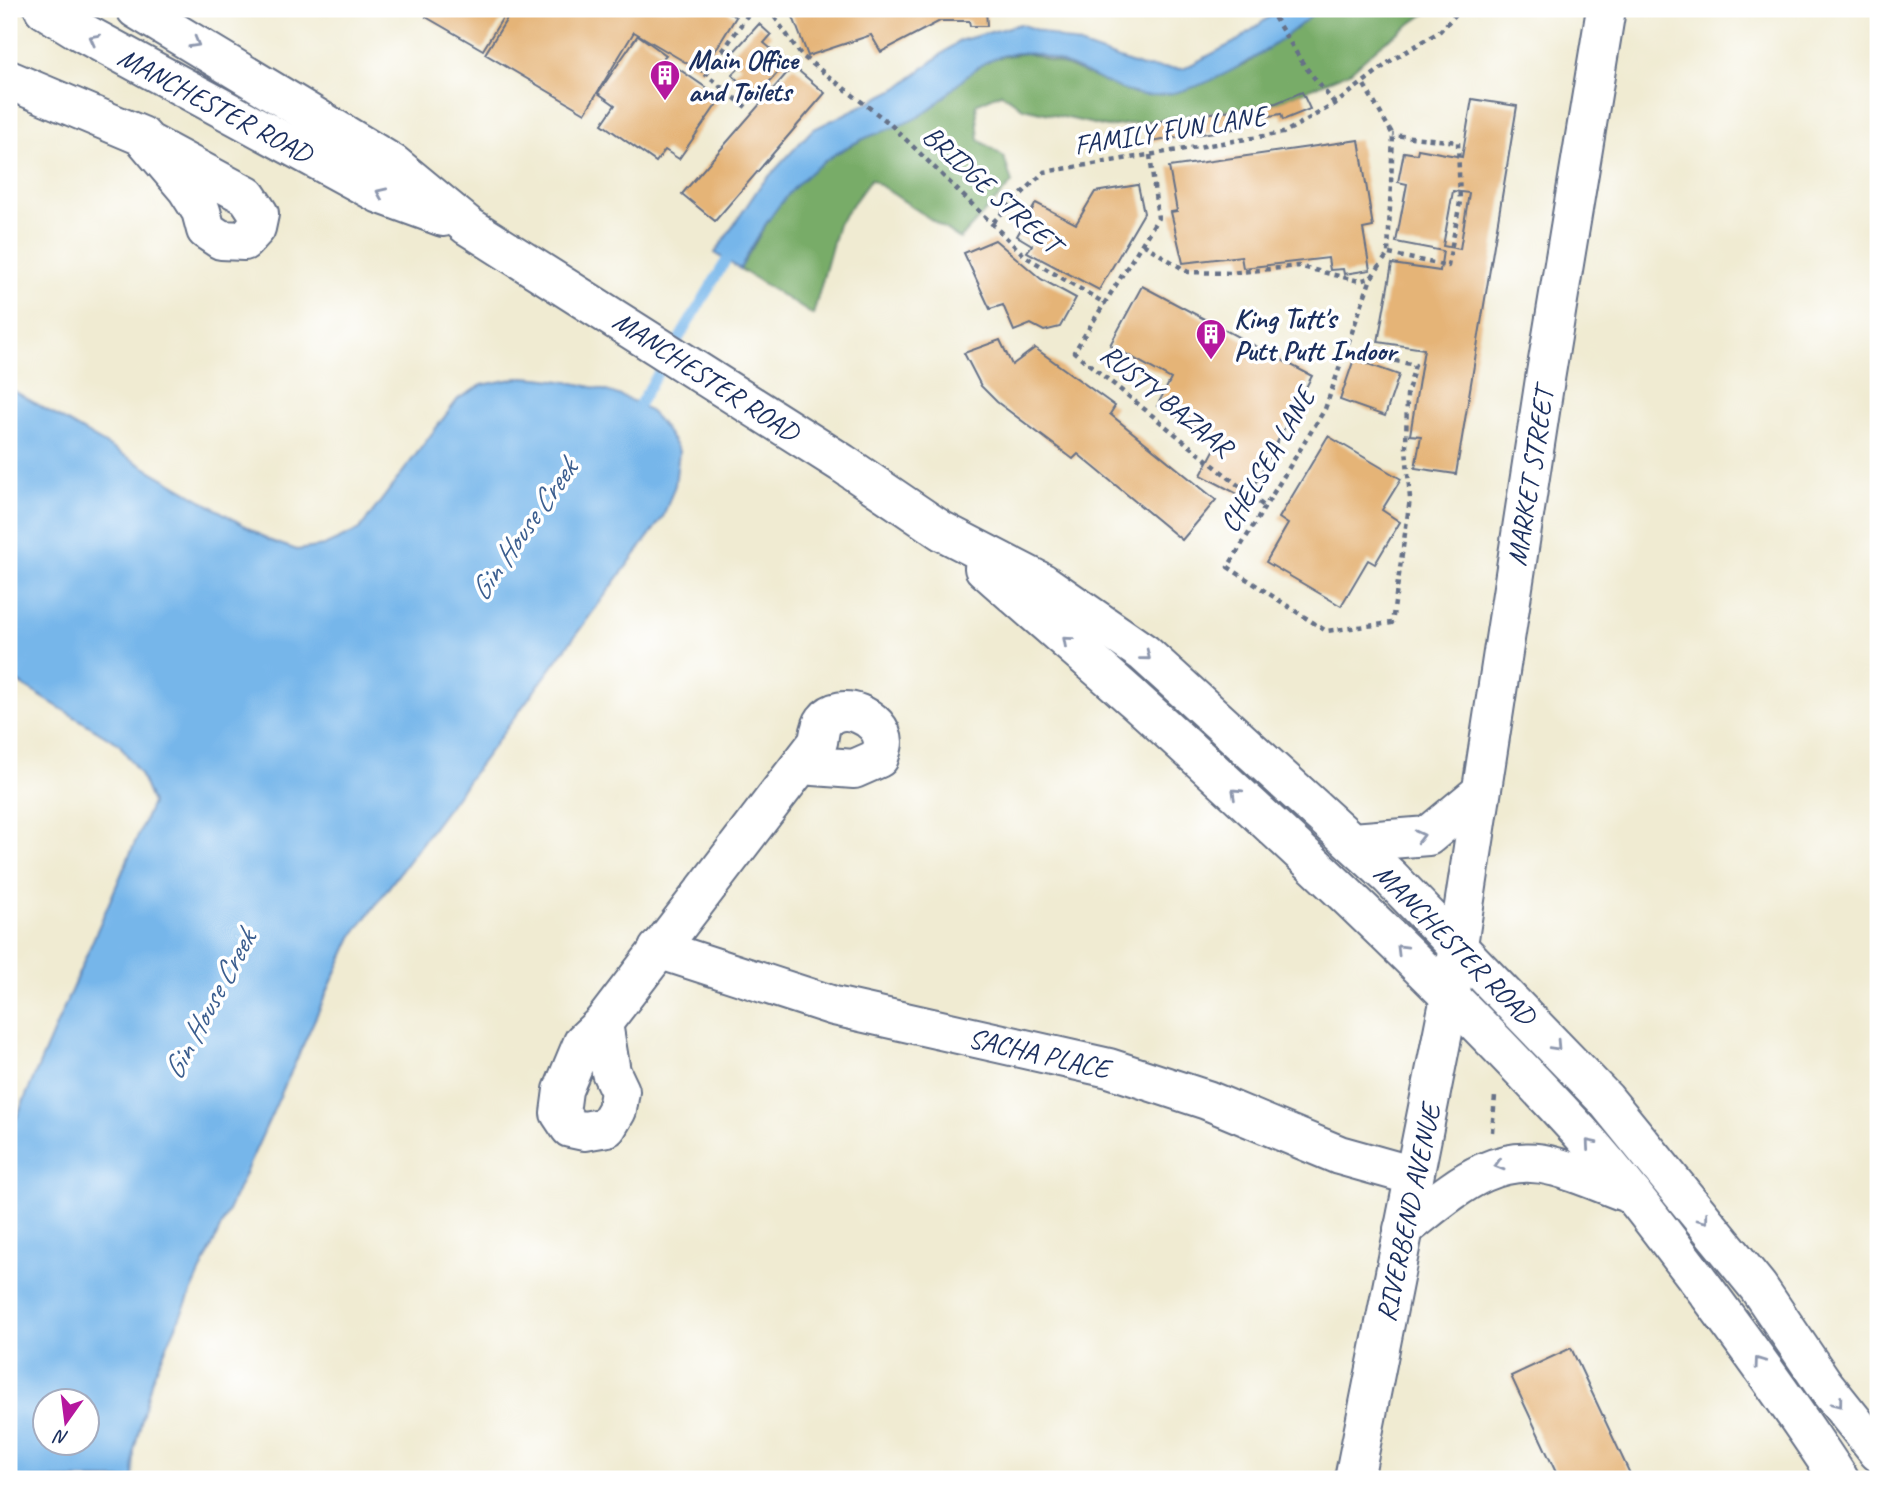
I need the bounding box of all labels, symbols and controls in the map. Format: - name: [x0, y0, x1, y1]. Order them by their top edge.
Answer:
- one-way arrow: [89, 34, 101, 47]
- one-way arrow: [187, 35, 200, 48]
- street label: MANCHESTER ROAD: [112, 39, 320, 172]
- place label: Main Office and Toilets: [688, 42, 801, 109]
- building icon: Main Office and Toilets: [648, 58, 682, 102]
- street label: FAMILY FUN LANE: [1072, 97, 1272, 162]
- street label: BRIDGE STREET: [916, 118, 1074, 265]
- one-way arrow: [376, 187, 388, 201]
- place label: King Tutt's Putt Putt Indoor: [1234, 301, 1399, 368]
- street label: MANCHESTER ROAD: [607, 303, 808, 451]
- building icon: King Tutt's Putt Putt Indoor: [1194, 317, 1228, 361]
- street label: RUSTY BAZAAR: [1094, 336, 1243, 466]
- street label: CHELSEA LANE: [1212, 379, 1324, 538]
- street label: MARKET STREET: [1499, 379, 1562, 568]
- water label: Gin House Creek: [461, 448, 588, 608]
- one-way arrow: [1062, 637, 1075, 649]
- one-way arrow: [1139, 647, 1151, 660]
- one-way arrow: [1231, 789, 1244, 802]
- one-way arrow: [1414, 830, 1426, 844]
- street label: MANCHESTER ROAD: [1367, 856, 1545, 1034]
- water label: Gin House Creek: [154, 920, 266, 1086]
- one-way arrow: [1397, 944, 1410, 957]
- street label: SACHA PLACE: [965, 1020, 1116, 1087]
- one-way arrow: [1548, 1038, 1560, 1051]
- street label: RIVERBEND AVENUE: [1368, 1098, 1449, 1325]
- one-way arrow: [1586, 1139, 1598, 1152]
- one-way arrow: [1493, 1157, 1505, 1172]
- one-way arrow: [1696, 1211, 1709, 1224]
- one-way arrow: [1755, 1358, 1767, 1370]
- north arrow: [32, 1386, 102, 1456]
- one-way arrow: [1829, 1395, 1842, 1408]
- text: N: [50, 1424, 71, 1451]

